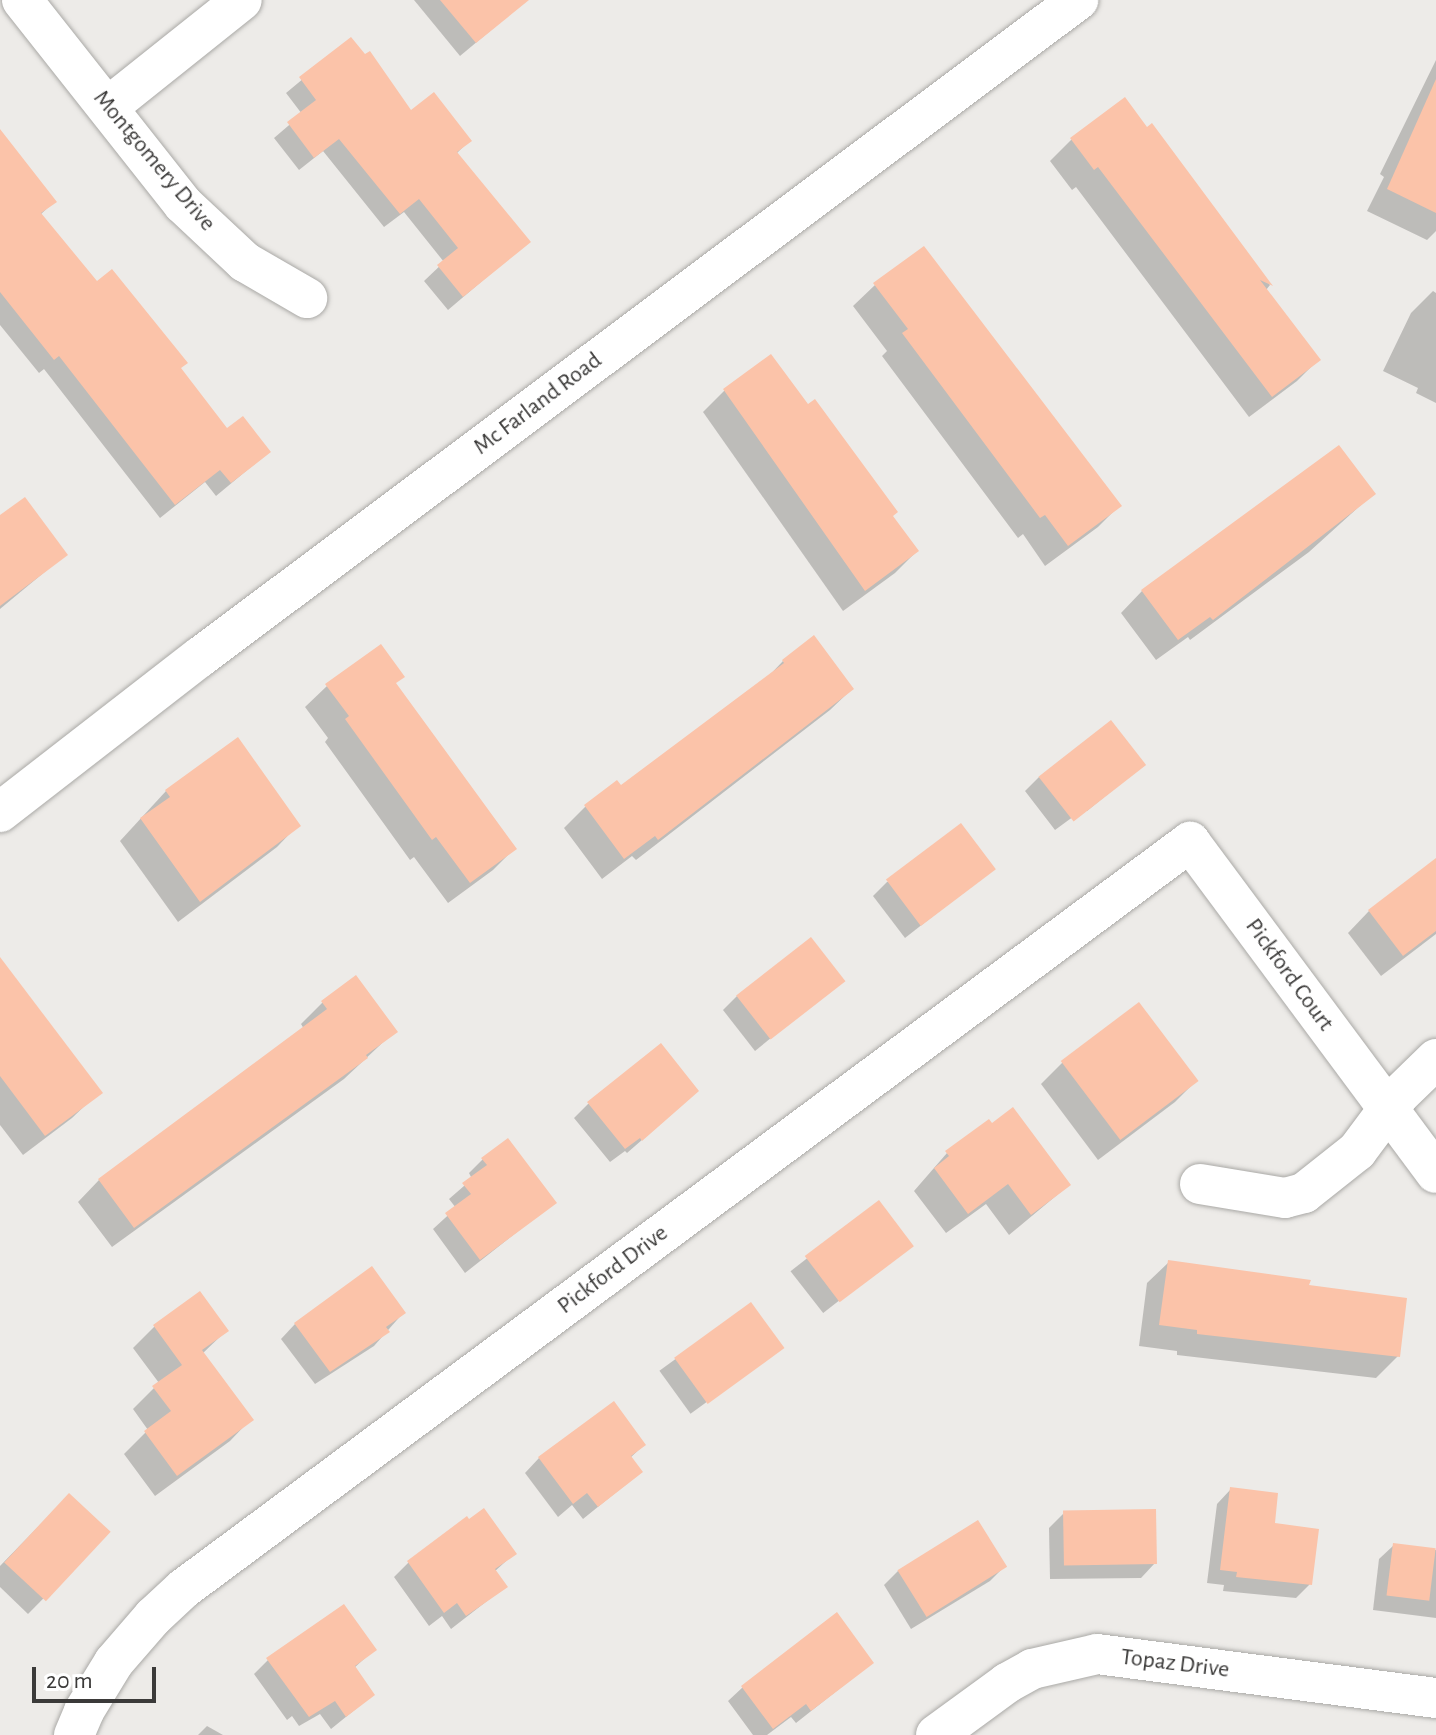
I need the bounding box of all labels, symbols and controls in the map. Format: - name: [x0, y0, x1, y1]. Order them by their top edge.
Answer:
- street label: Montgomery Drive: [87, 85, 221, 237]
- street label: Mc Farland Road: [468, 346, 608, 462]
- street label: Pickford Court: [1239, 913, 1339, 1037]
- street label: Pickford Drive: [552, 1219, 674, 1321]
- street label: Topaz Drive: [1119, 1643, 1231, 1685]
- scale bar: [36, 1651, 160, 1701]
- text: 20 m: [46, 1669, 93, 1693]

